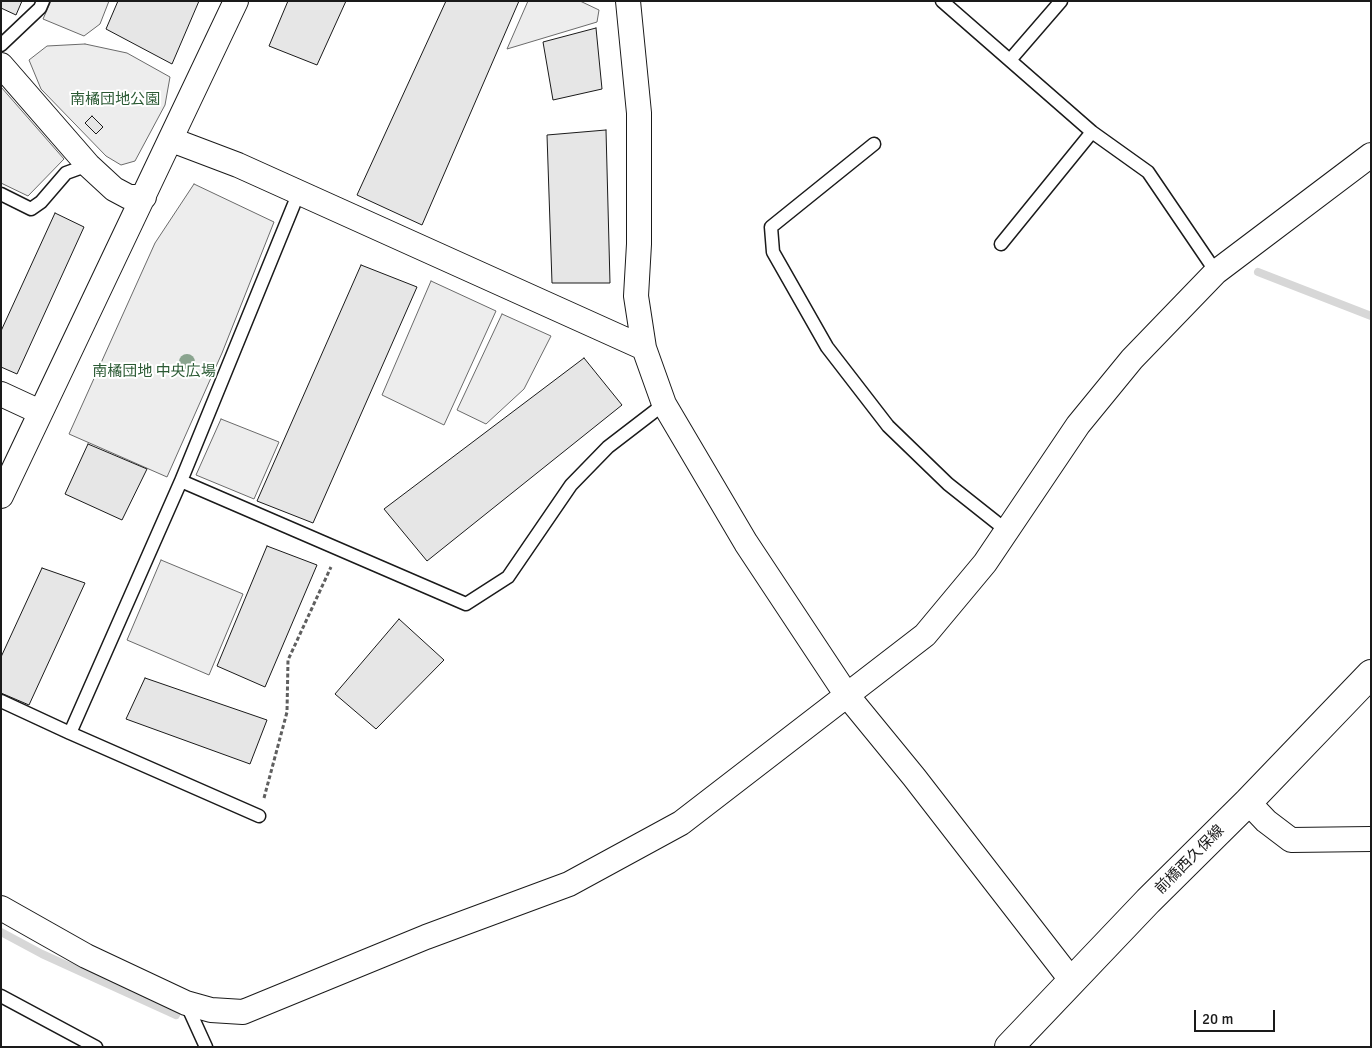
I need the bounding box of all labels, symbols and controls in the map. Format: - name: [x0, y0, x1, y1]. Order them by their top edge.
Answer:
- park label: 南橘団地公園: [70, 91, 160, 109]
- park label: 南橘団地 中央広場: [92, 363, 216, 381]
- street label: 前橋西久保線: [1152, 822, 1228, 898]
- scale bar: [1197, 1000, 1278, 1032]
- text: 20 m: [1202, 1010, 1233, 1028]

